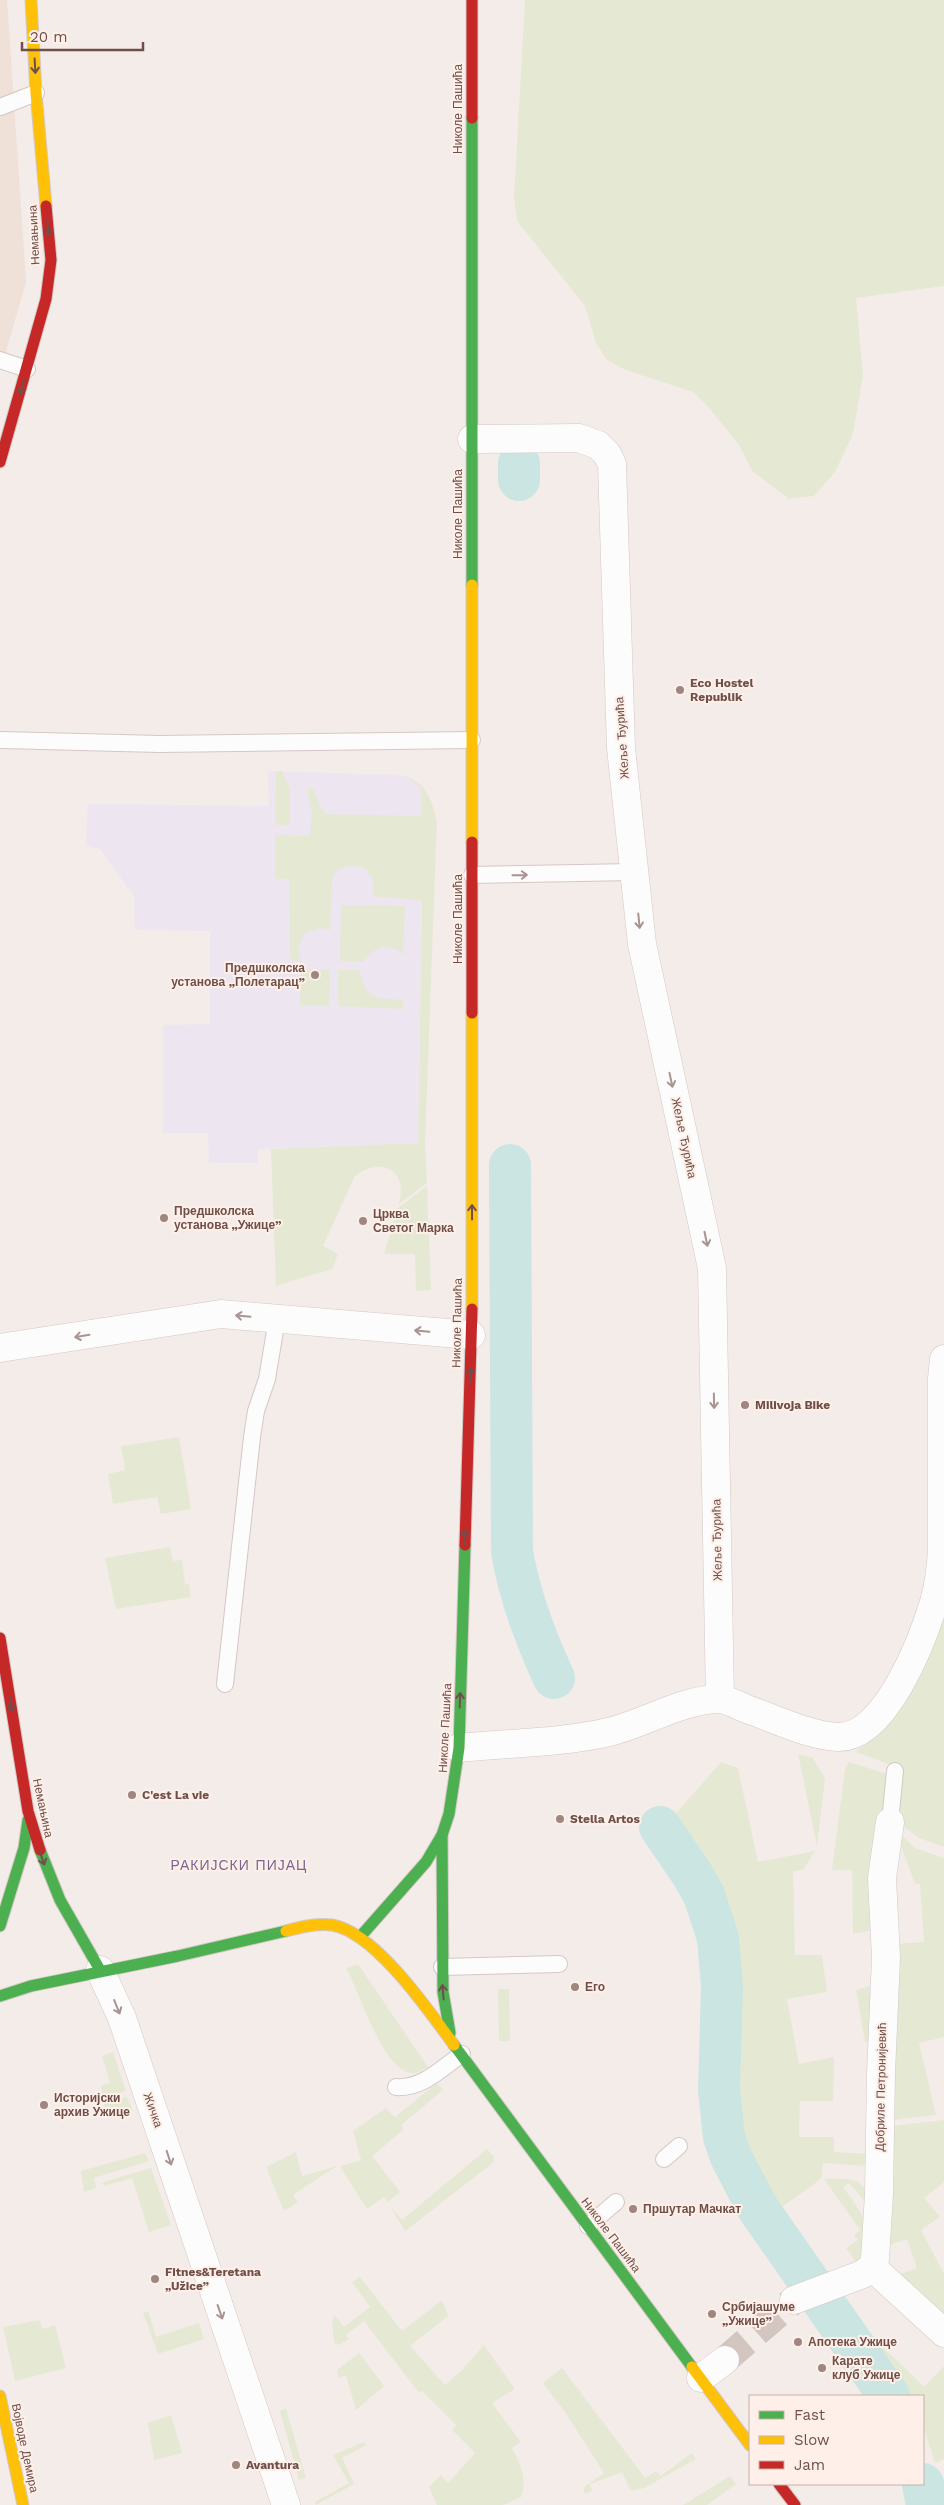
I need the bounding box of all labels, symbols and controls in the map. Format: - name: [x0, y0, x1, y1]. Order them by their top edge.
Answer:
- scale bar: [22, 20, 144, 52]
- text: 20 m: [30, 28, 68, 46]
- one-way arrow: [30, 58, 39, 74]
- street label: Николе Пашића: [451, 64, 465, 154]
- street label: Немањина: [25, 204, 43, 265]
- one-way arrow: [43, 220, 53, 236]
- one-way arrow: [16, 378, 26, 394]
- street label: Николе Пашића: [451, 469, 465, 559]
- place label: Eco Hostel Republik: [690, 676, 754, 704]
- marker: Eco Hostel Republik: [674, 684, 686, 696]
- street label: Жеље Ђурића: [612, 696, 632, 779]
- one-way arrow: [512, 870, 528, 880]
- street label: Николе Пашића: [451, 874, 465, 964]
- one-way arrow: [635, 912, 644, 928]
- place label: Предшколска установа „Полетарац”: [171, 961, 306, 989]
- marker: Предшколска установа „Полетарац”: [309, 969, 321, 981]
- one-way arrow: [667, 1072, 676, 1088]
- street label: Жеље Ђурића: [669, 1096, 699, 1180]
- place label: Предшколска установа „Ужице”: [174, 1204, 282, 1232]
- one-way arrow: [467, 1205, 477, 1221]
- place label: Црква Светог Марка: [373, 1207, 454, 1235]
- marker: Предшколска установа „Ужице”: [158, 1212, 170, 1224]
- marker: Црква Светог Марка: [357, 1215, 369, 1227]
- one-way arrow: [701, 1230, 711, 1246]
- street label: Николе Пашића: [449, 1278, 465, 1368]
- one-way arrow: [235, 1311, 251, 1321]
- one-way arrow: [415, 1327, 431, 1336]
- one-way arrow: [75, 1331, 91, 1341]
- one-way arrow: [465, 1367, 475, 1384]
- one-way arrow: [710, 1392, 719, 1408]
- place label: Milivoja Bike: [755, 1398, 830, 1412]
- marker: Milivoja Bike: [739, 1399, 751, 1411]
- street label: Жеље Ђурића: [709, 1498, 725, 1581]
- one-way arrow: [460, 1529, 470, 1546]
- street label: Николе Пашића: [436, 1682, 454, 1773]
- one-way arrow: [455, 1692, 465, 1708]
- one-way arrow: [6, 1695, 16, 1711]
- street label: Немањина: [30, 1777, 56, 1839]
- place label: C'est La vie: [142, 1788, 209, 1802]
- marker: C'est La vie: [126, 1789, 138, 1801]
- place label: Stella Artos: [570, 1812, 640, 1826]
- marker: Stella Artos: [554, 1813, 566, 1825]
- one-way arrow: [38, 1850, 47, 1865]
- district label: РАКИЈСКИ ПИЈАЦ: [171, 1857, 307, 1873]
- place label: Его: [585, 1980, 605, 1994]
- marker: Его: [569, 1981, 581, 1993]
- one-way arrow: [439, 1984, 448, 2000]
- one-way arrow: [113, 1999, 122, 2014]
- street label: Добриле Петронијевић: [873, 2022, 889, 2152]
- place label: Историјски архив Ужице: [54, 2091, 130, 2119]
- street label: Жичка: [140, 2091, 166, 2130]
- marker: Историјски архив Ужице: [38, 2099, 50, 2111]
- one-way arrow: [165, 2149, 174, 2165]
- street label: Николе Пашића: [578, 2195, 644, 2275]
- place label: Пршутар Мачкат: [643, 2202, 741, 2216]
- marker: Пршутар Мачкат: [627, 2203, 639, 2215]
- place label: Fitnes&Teretana „Užice”: [165, 2265, 261, 2293]
- marker: Fitnes&Teretana „Užice”: [149, 2273, 161, 2285]
- place label: Србијашуме „Ужице”: [722, 2300, 795, 2328]
- one-way arrow: [216, 2304, 225, 2319]
- marker: Србијашуме „Ужице”: [706, 2308, 718, 2320]
- place label: Апотека Ужице: [808, 2335, 897, 2349]
- marker: Апотека Ужице: [792, 2336, 804, 2348]
- place label: Карате клуб Ужице: [832, 2354, 901, 2382]
- marker: Карате клуб Ужице: [816, 2362, 828, 2374]
- legend: [749, 2395, 924, 2485]
- street label: Војводе Демира: [9, 2402, 41, 2494]
- text: Fast: [794, 2406, 826, 2424]
- text: Slow: [794, 2431, 830, 2449]
- text: Jam: [794, 2456, 825, 2474]
- place label: Avantura: [246, 2458, 299, 2472]
- marker: Avantura: [230, 2459, 242, 2471]

